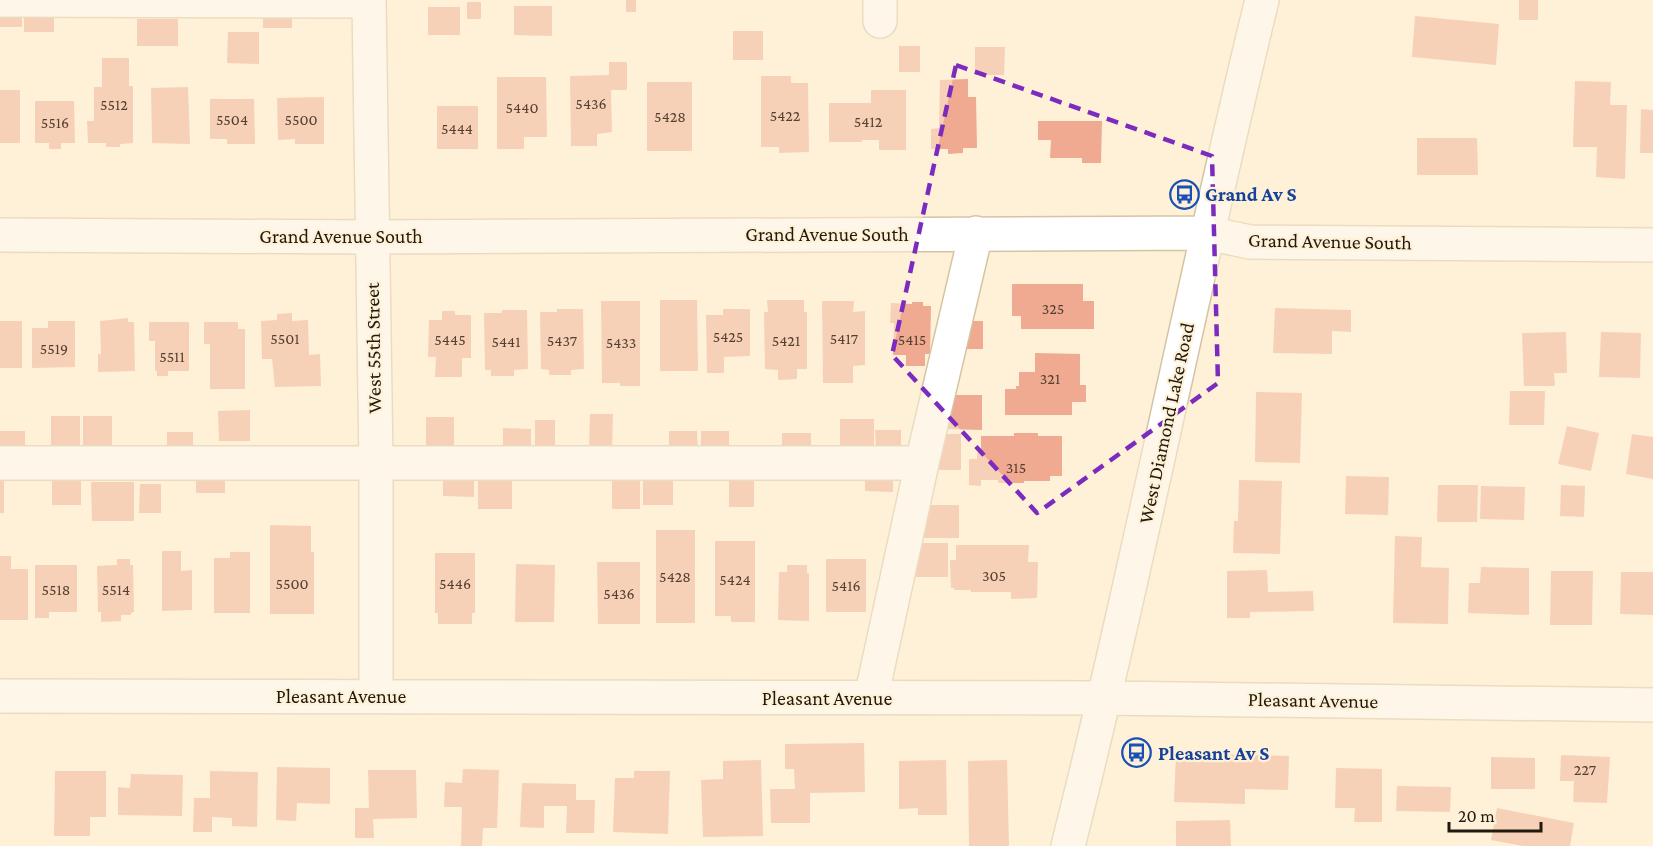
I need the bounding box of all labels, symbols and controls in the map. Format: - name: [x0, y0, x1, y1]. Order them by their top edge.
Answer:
- house number: 5436: [575, 95, 607, 112]
- house number: 5512: [100, 96, 128, 113]
- house number: 5440: [506, 99, 538, 116]
- house number: 5422: [770, 107, 801, 124]
- house number: 5428: [654, 108, 686, 125]
- house number: 5504: [216, 111, 248, 128]
- house number: 5500: [284, 111, 318, 128]
- house number: 5412: [854, 113, 883, 130]
- house number: 5516: [41, 114, 69, 131]
- house number: 5444: [441, 120, 473, 137]
- bus stop icon: Grand Av S: [1168, 178, 1200, 210]
- place label: Grand Av S: [1205, 183, 1296, 205]
- street label: Grand Avenue South: [745, 223, 909, 245]
- street label: Grand Avenue South: [259, 225, 423, 247]
- street label: Grand Avenue South: [1248, 229, 1412, 253]
- street label: West 55th Street: [361, 282, 385, 414]
- house number: 325: [1042, 300, 1064, 317]
- street label: West Diamond Lake Road: [1134, 320, 1198, 526]
- house number: 5425: [713, 328, 743, 345]
- house number: 5501: [270, 330, 300, 347]
- house number: 5417: [830, 330, 859, 347]
- house number: 5445: [434, 331, 466, 348]
- house number: 5415: [898, 331, 926, 348]
- house number: 5437: [547, 332, 578, 349]
- house number: 5421: [772, 332, 800, 349]
- house number: 5441: [491, 333, 521, 350]
- house number: 5433: [606, 334, 636, 351]
- house number: 5519: [40, 340, 68, 357]
- house number: 5511: [159, 348, 185, 365]
- house number: 321: [1040, 370, 1060, 387]
- house number: 315: [1006, 459, 1026, 476]
- house number: 305: [982, 567, 1006, 584]
- house number: 5428: [659, 568, 691, 585]
- house number: 5424: [719, 571, 751, 588]
- house number: 5500: [275, 575, 309, 592]
- house number: 5446: [439, 575, 471, 592]
- house number: 5416: [831, 577, 861, 594]
- house number: 5518: [42, 581, 70, 598]
- house number: 5514: [102, 581, 130, 598]
- house number: 5436: [603, 585, 635, 602]
- street label: Pleasant Avenue: [276, 685, 406, 707]
- street label: Pleasant Avenue: [762, 687, 892, 709]
- street label: Pleasant Avenue: [1248, 688, 1379, 712]
- bus stop icon: Pleasant Av S: [1121, 737, 1153, 769]
- place label: Pleasant Av S: [1158, 742, 1269, 764]
- house number: 227: [1574, 761, 1597, 778]
- scale bar: [1449, 795, 1540, 833]
- text: 20 m: [1458, 806, 1495, 826]

